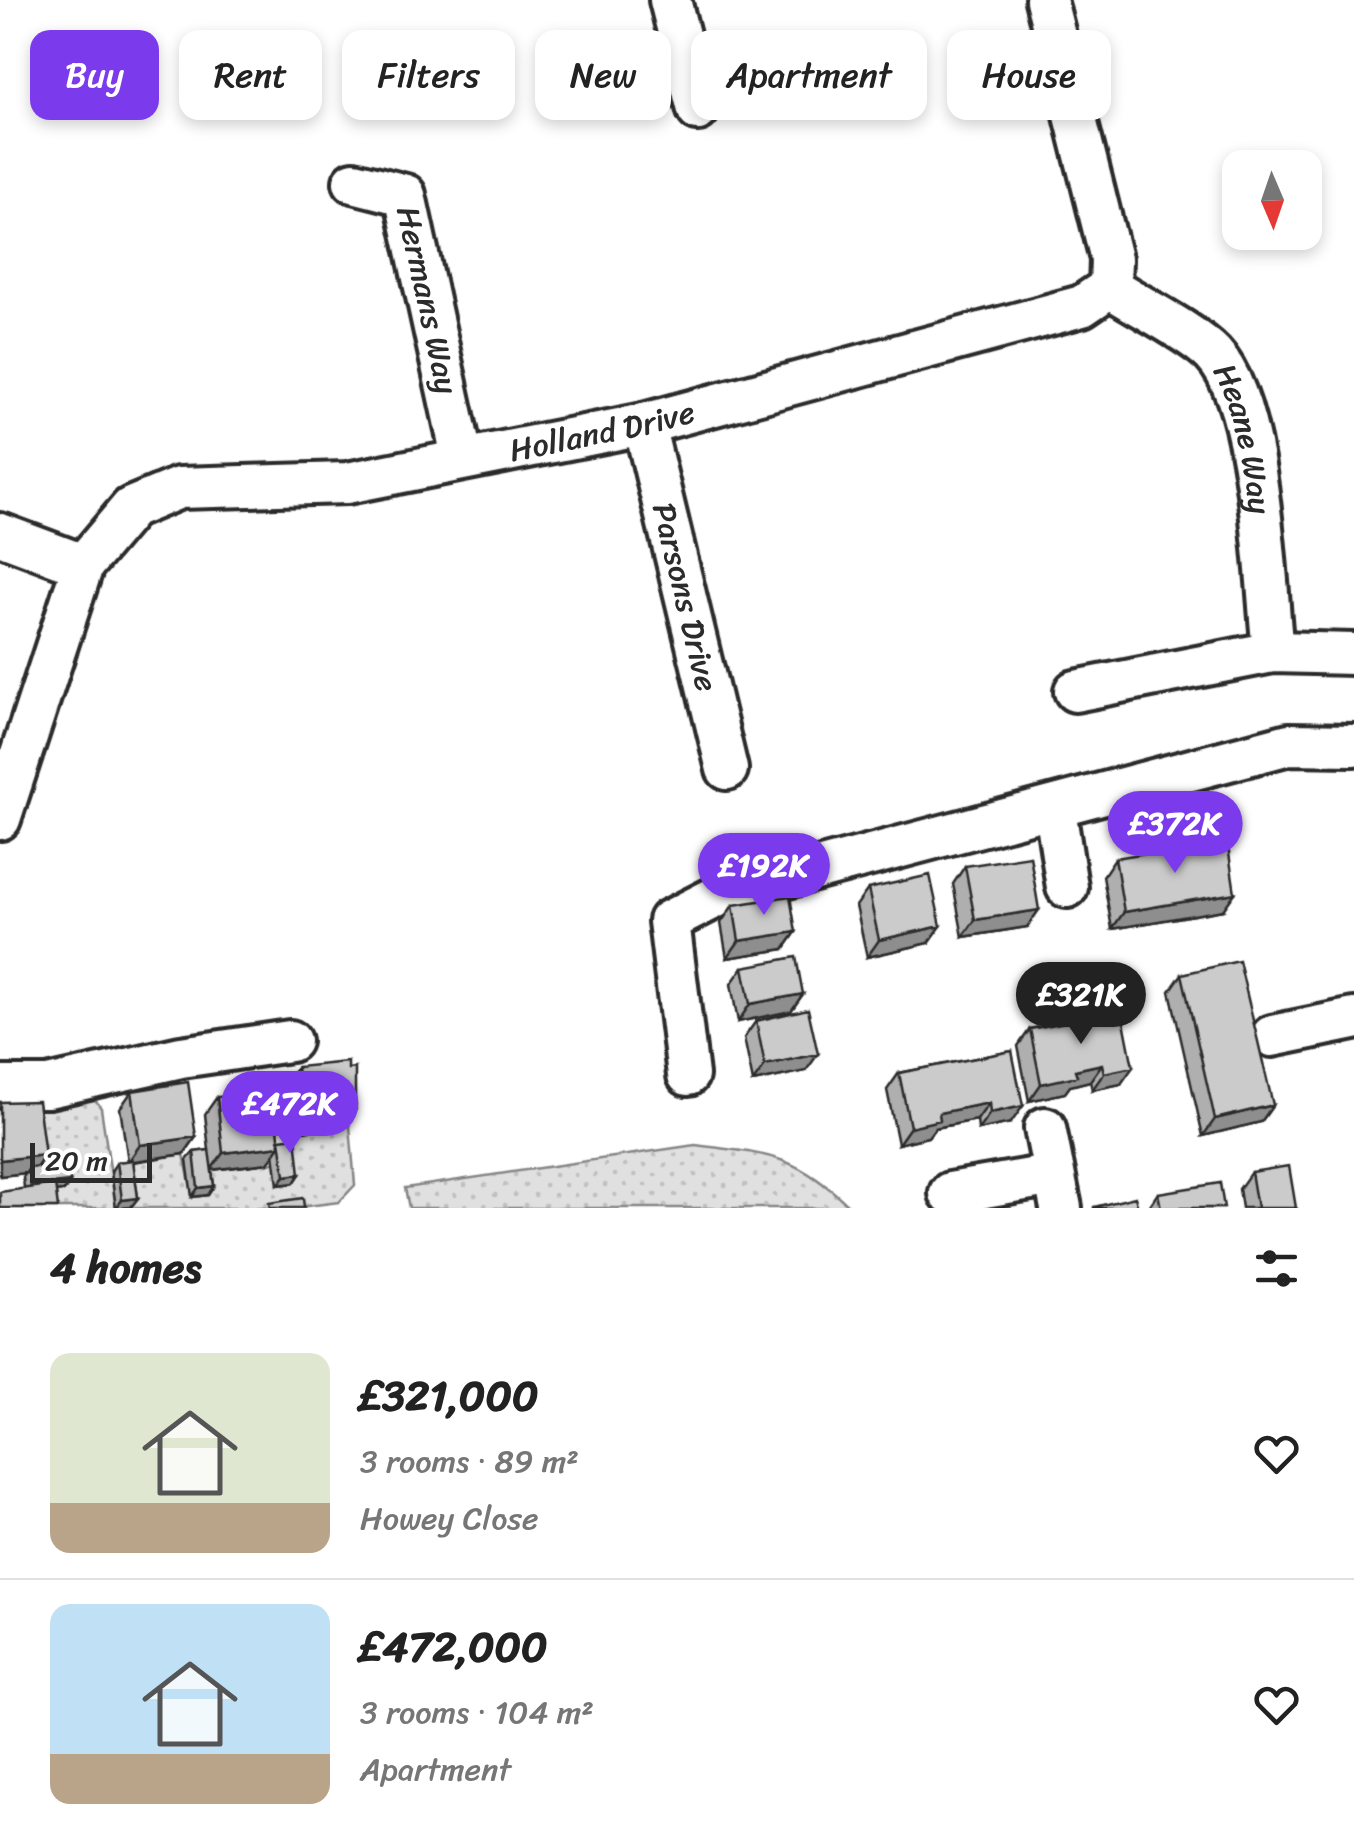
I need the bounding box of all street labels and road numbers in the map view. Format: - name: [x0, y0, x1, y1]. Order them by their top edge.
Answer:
- street label: Hermans Way: [379, 201, 476, 400]
- street label: Heane Way: [1197, 352, 1289, 518]
- street label: Holland Drive: [504, 384, 701, 479]
- street label: Parsons Drive: [635, 497, 735, 697]

